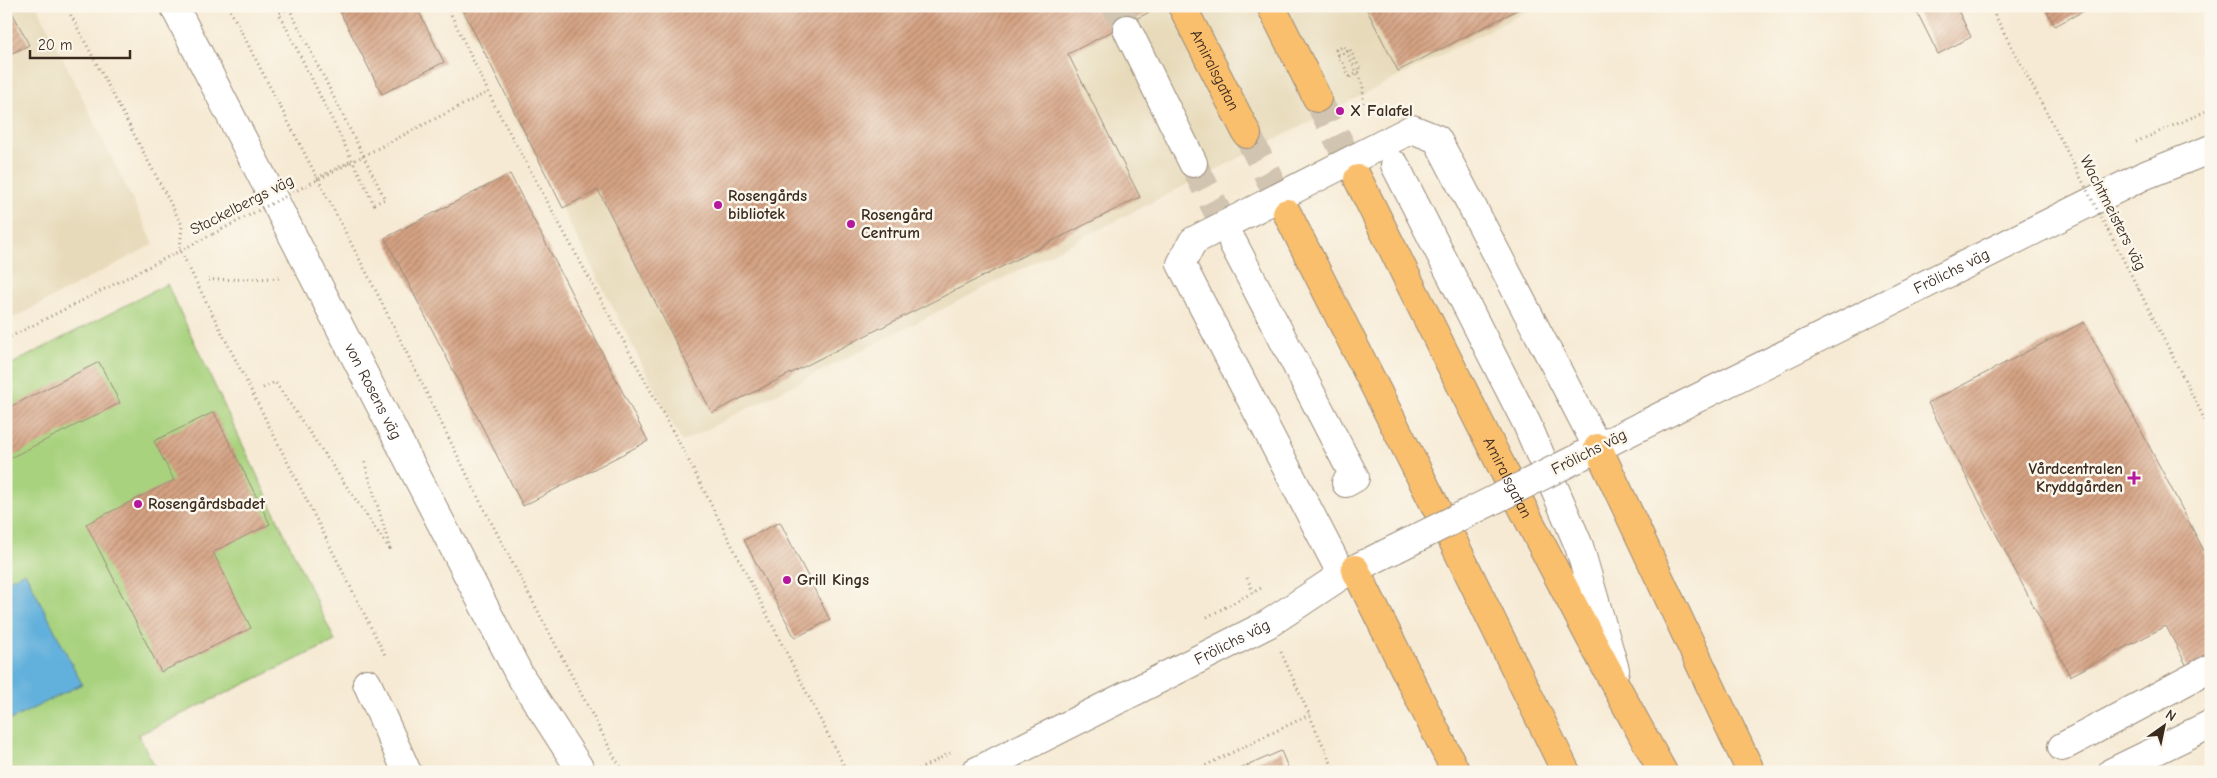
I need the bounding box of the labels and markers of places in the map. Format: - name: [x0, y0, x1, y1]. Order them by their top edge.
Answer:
- place label: X Falafel: [1350, 102, 1413, 120]
- marker: X Falafel: [1334, 105, 1346, 117]
- place label: Rosengårds bibliotek: [728, 187, 807, 223]
- marker: Rosengårds bibliotek: [712, 199, 724, 211]
- place label: Rosengård Centrum: [861, 206, 933, 242]
- marker: Rosengård Centrum: [845, 218, 857, 230]
- place label: Vårdcentralen Kryddgården: [2029, 460, 2123, 496]
- marker: Vårdcentralen Kryddgården: [2127, 471, 2141, 485]
- place label: Rosengårdsbadet: [148, 495, 266, 513]
- marker: Rosengårdsbadet: [132, 498, 144, 510]
- place label: Grill Kings: [797, 571, 869, 589]
- marker: Grill Kings: [781, 574, 793, 586]

